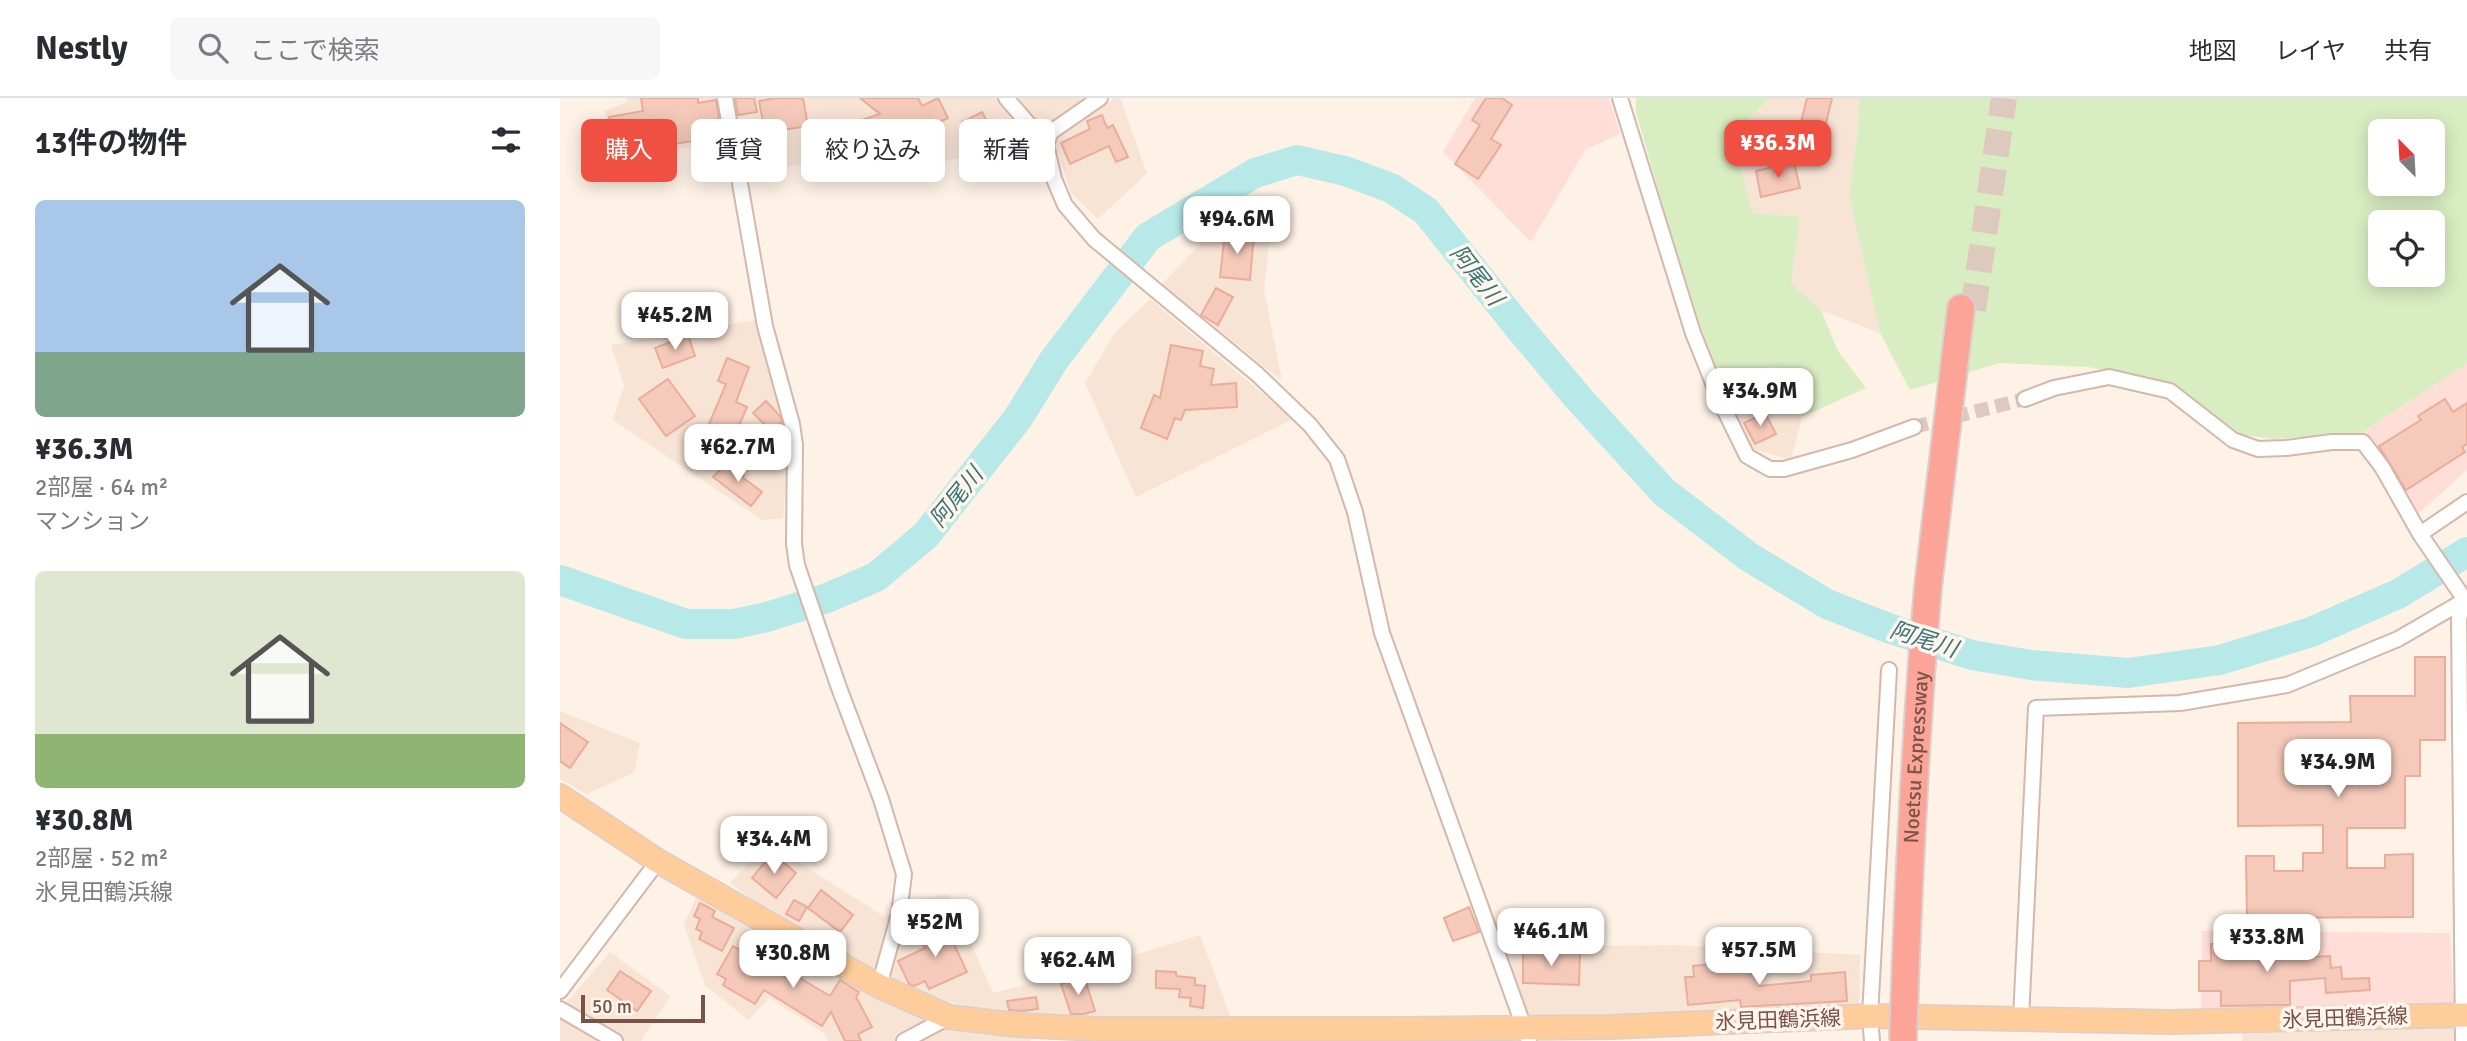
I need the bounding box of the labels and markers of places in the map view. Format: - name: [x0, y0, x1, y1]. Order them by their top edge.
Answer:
- pin: ¥36.3M: [1721, 120, 1835, 180]
- pin: ¥94.6M: [1180, 197, 1294, 256]
- pin: ¥45.2M: [618, 292, 732, 352]
- pin: ¥34.9M: [1703, 368, 1817, 428]
- pin: ¥62.7M: [681, 424, 795, 484]
- pin: ¥34.9M: [2281, 740, 2395, 799]
- pin: ¥34.4M: [717, 816, 831, 876]
- pin: ¥52M: [894, 900, 976, 959]
- pin: ¥46.1M: [1494, 908, 1608, 968]
- pin: ¥33.8M: [2210, 914, 2324, 974]
- pin: ¥57.5M: [1702, 928, 1816, 987]
- pin: ¥30.8M: [736, 930, 850, 990]
- pin: ¥62.4M: [1021, 937, 1135, 997]

